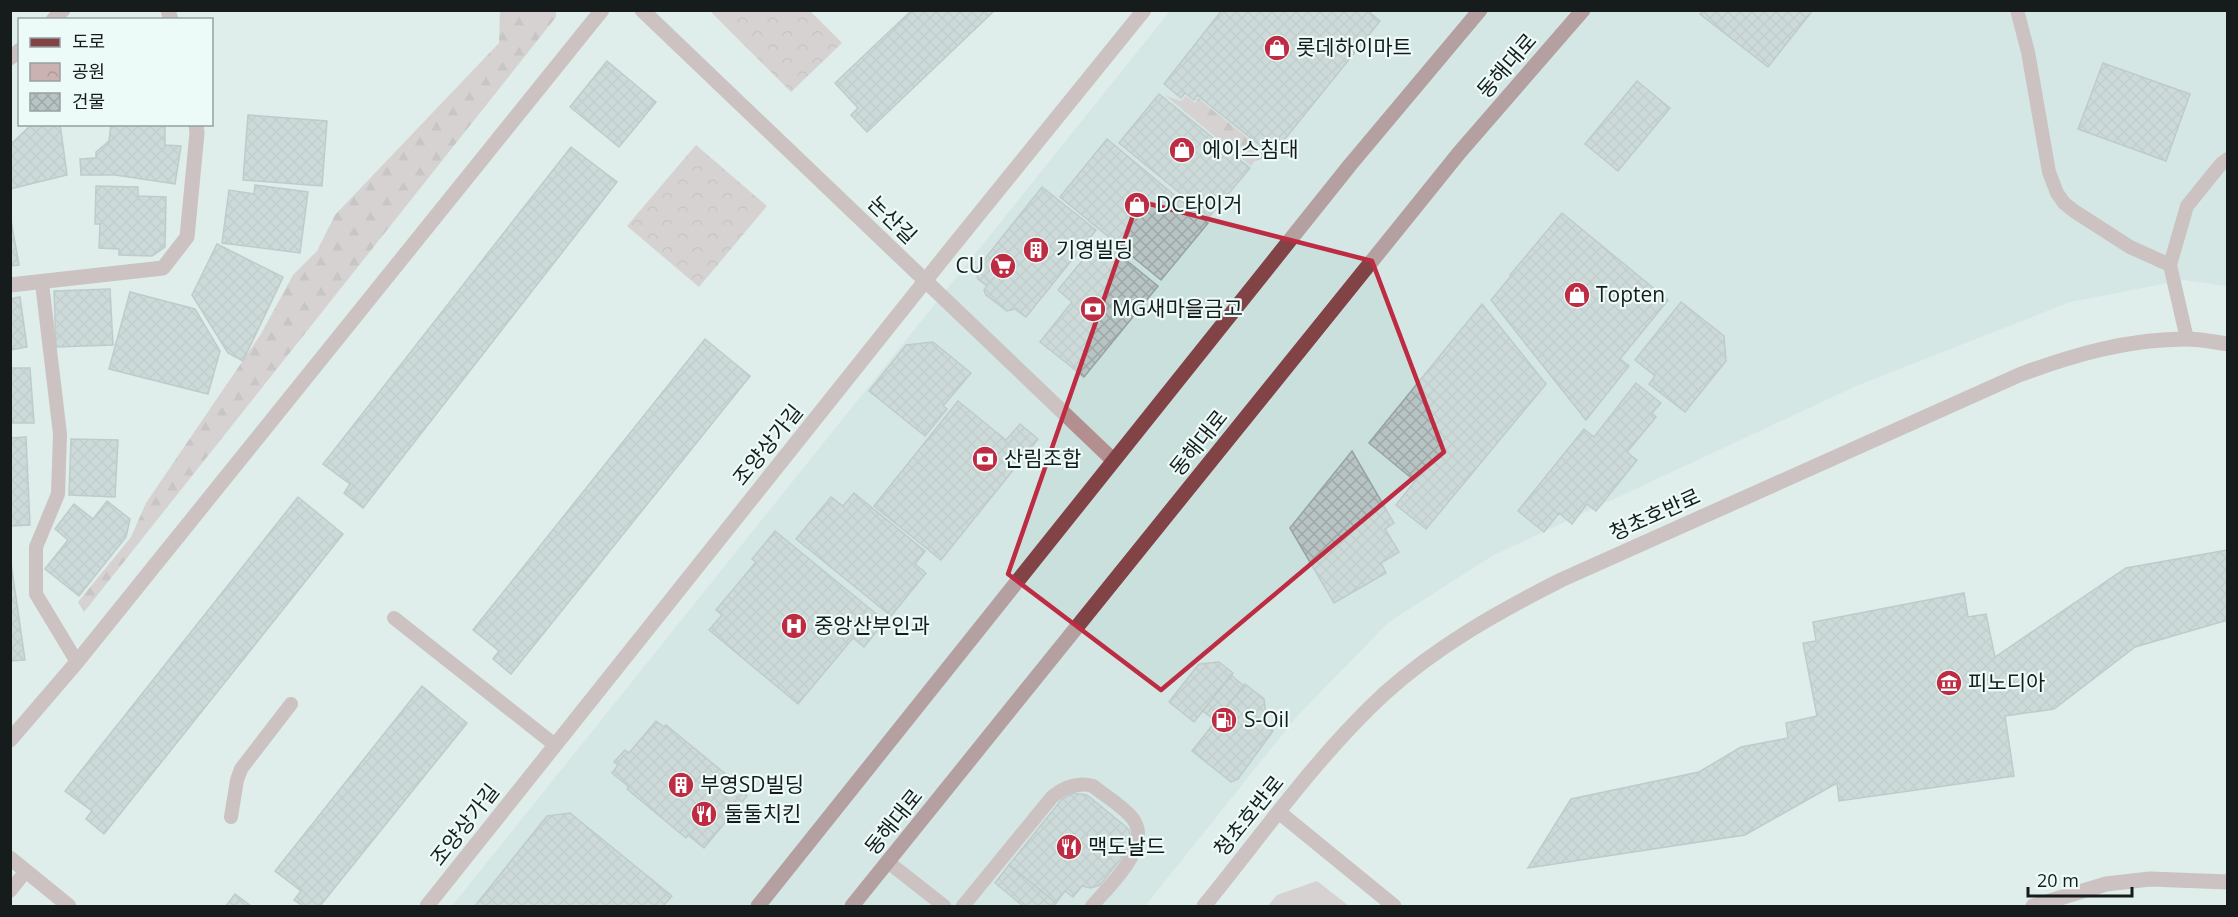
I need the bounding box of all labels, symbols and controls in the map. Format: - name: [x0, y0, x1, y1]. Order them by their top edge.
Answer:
- legend: [18, 18, 213, 126]
- street label: 동해대로: [1470, 27, 1542, 104]
- text: 도로: [72, 29, 105, 53]
- shop icon: 롯데하이마트: [1262, 33, 1292, 63]
- place label: 롯데하이마트: [1296, 33, 1412, 61]
- text: 공원: [72, 59, 105, 83]
- text: 건물: [72, 89, 105, 113]
- shop icon: 에이스침대: [1167, 135, 1197, 165]
- place label: 에이스침대: [1202, 135, 1299, 163]
- street label: 논산길: [862, 189, 923, 249]
- shop icon: DC타이거: [1122, 190, 1152, 220]
- place label: DC타이거: [1156, 190, 1242, 218]
- building icon: 기영빌딩: [1021, 235, 1051, 265]
- place label: 기영빌딩: [1056, 235, 1133, 263]
- place label: CU: [955, 251, 984, 279]
- supermarket icon: CU: [988, 251, 1018, 281]
- shop icon: Topten: [1562, 280, 1592, 310]
- place label: Topten: [1596, 280, 1665, 308]
- bank icon: MG새마을금고: [1078, 294, 1108, 324]
- place label: MG새마을금고: [1112, 294, 1243, 322]
- street label: 조양상가길: [726, 398, 809, 491]
- street label: 동해대로: [1163, 404, 1233, 481]
- bank icon: 산림조합: [970, 444, 1000, 474]
- place label: 산림조합: [1004, 444, 1081, 472]
- street label: 청초호반로: [1605, 482, 1704, 547]
- hospital icon: 중앙산부인과: [779, 611, 809, 641]
- place label: 중앙산부인과: [814, 611, 930, 639]
- museum icon: 피노디아: [1934, 668, 1964, 698]
- place label: 피노디아: [1968, 668, 2045, 696]
- fuel station icon: S-Oil: [1209, 705, 1239, 735]
- place label: S-Oil: [1244, 705, 1289, 733]
- street label: 청초호반로: [1207, 769, 1290, 862]
- building icon: 부영SD빌딩: [666, 770, 696, 800]
- place label: 부영SD빌딩: [700, 770, 804, 798]
- street label: 조양상가길: [423, 778, 505, 871]
- street label: 동해대로: [858, 783, 928, 860]
- restaurant icon: 둘둘치킨: [689, 799, 719, 829]
- place label: 둘둘치킨: [724, 799, 801, 827]
- restaurant icon: 맥도날드: [1054, 832, 1084, 862]
- place label: 맥도날드: [1088, 832, 1165, 860]
- scale bar: [2028, 860, 2132, 898]
- text: 20 m: [2037, 868, 2079, 892]

